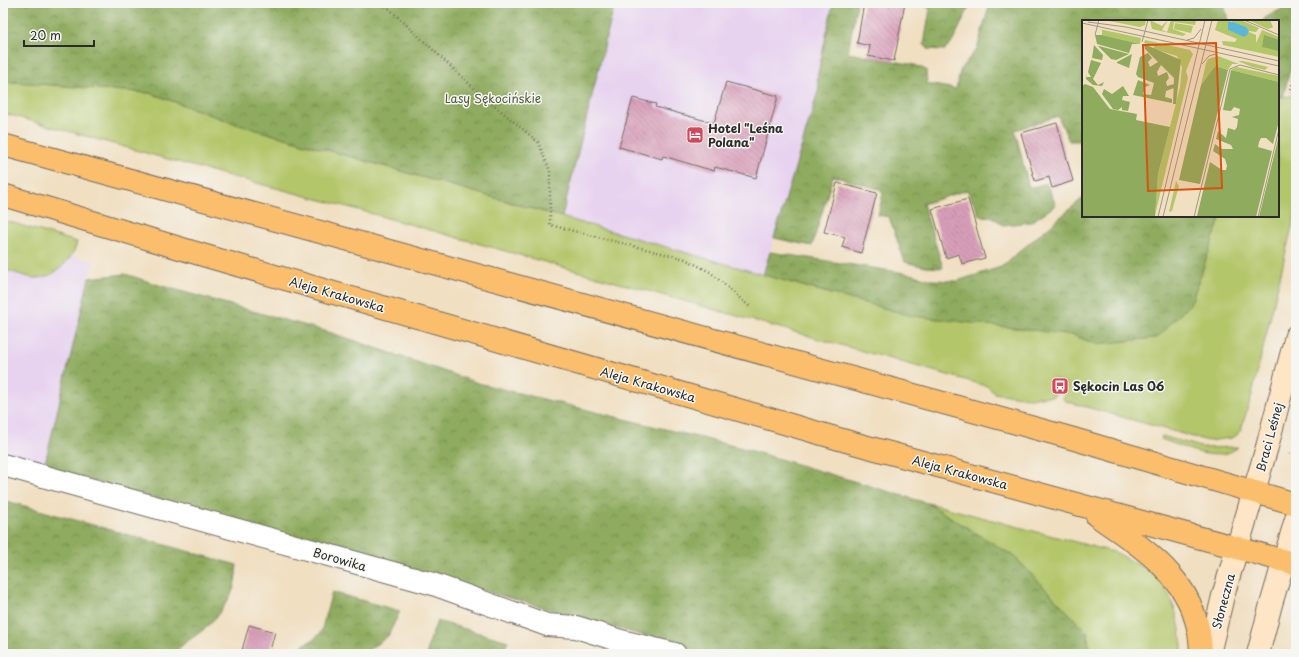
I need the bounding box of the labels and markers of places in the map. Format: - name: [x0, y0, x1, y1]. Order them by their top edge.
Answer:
- place label: Hotel "Leśna Polana": [708, 119, 783, 151]
- hotel icon: Hotel "Leśna Polana": [685, 125, 705, 145]
- bus stop icon: Sękocin Las 06: [1050, 376, 1070, 396]
- place label: Sękocin Las 06: [1073, 377, 1165, 395]

